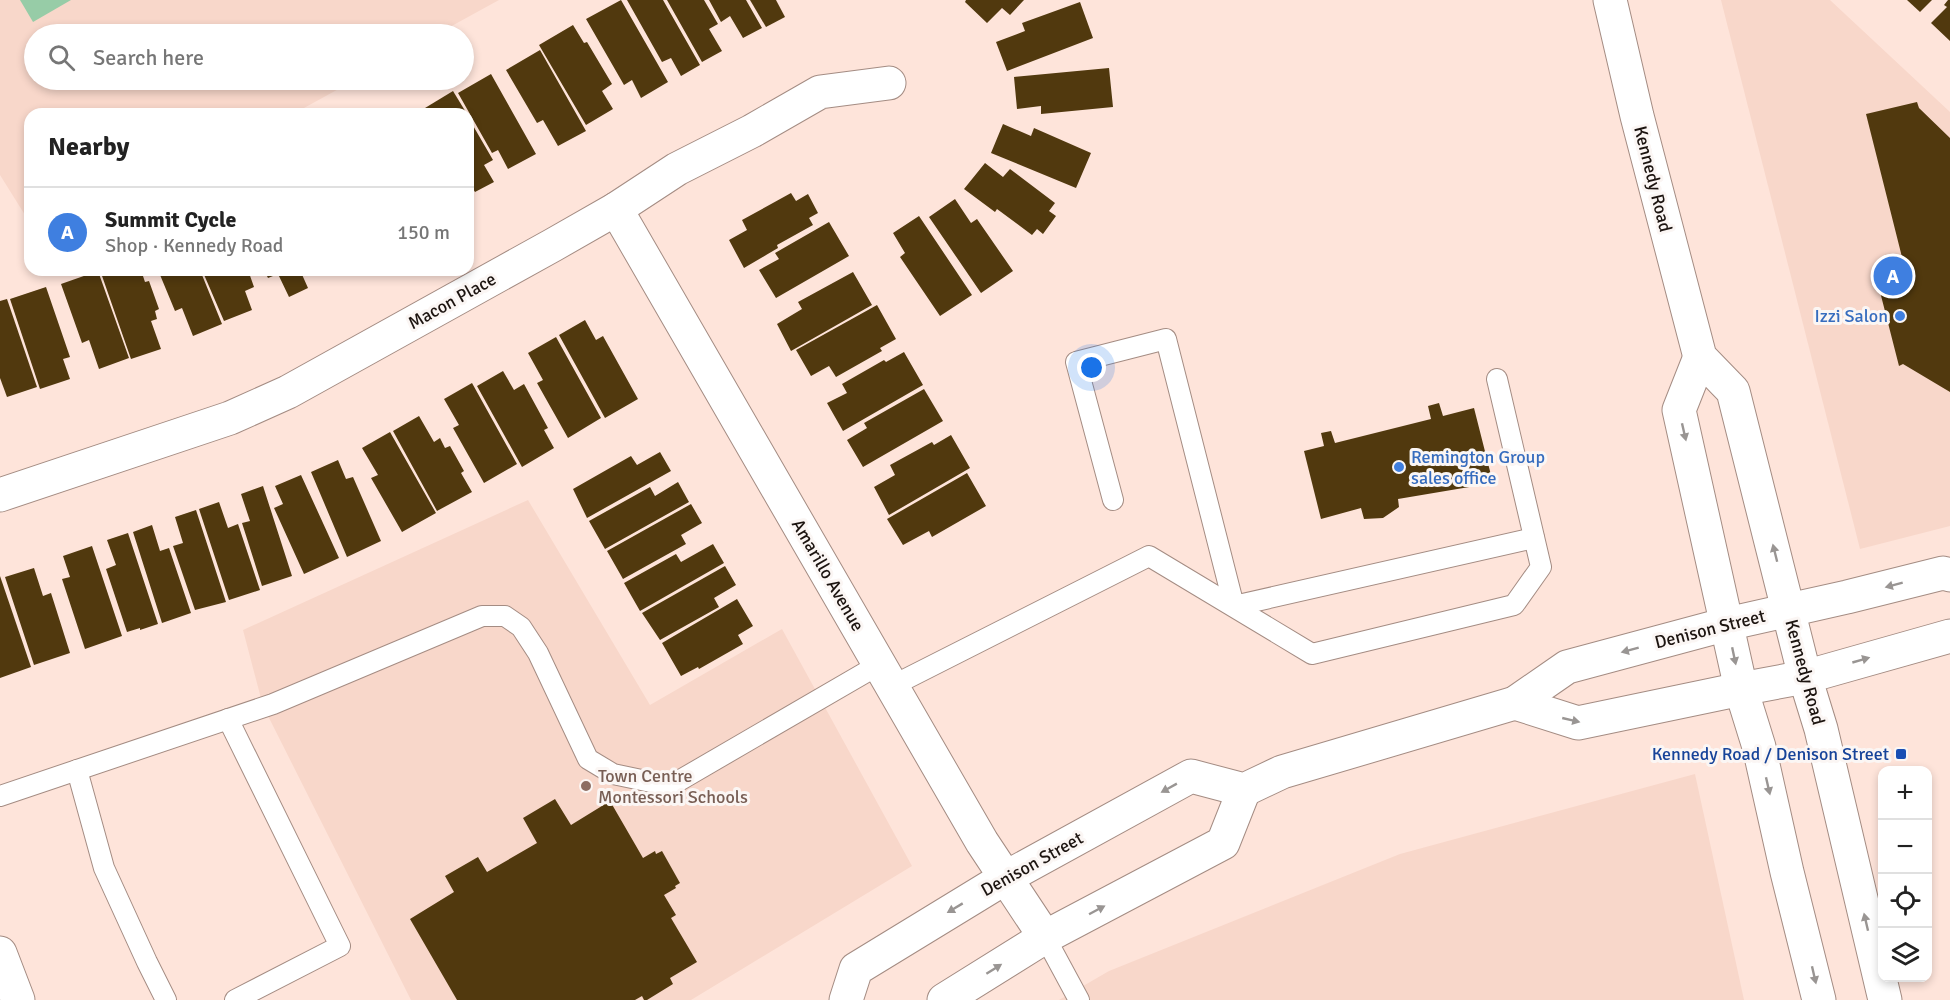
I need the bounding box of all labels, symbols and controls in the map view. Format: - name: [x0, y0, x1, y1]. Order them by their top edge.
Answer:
- search box: [24, 24, 474, 90]
- icon: search: [45, 41, 78, 74]
- text: Search here: [93, 44, 204, 71]
- street label: Kennedy Road: [1629, 124, 1677, 234]
- text: Nearby: [48, 131, 129, 163]
- text: Summit Cycle: [105, 206, 237, 233]
- text: A: [61, 220, 74, 245]
- text: 150 m: [397, 220, 450, 245]
- text: Shop · Kennedy Road: [105, 233, 283, 258]
- pin: A: [1874, 254, 1912, 298]
- street label: Macon Place: [404, 268, 500, 334]
- place label: Izzi Salon: [1814, 305, 1888, 327]
- marker: Izzi Salon: [1893, 309, 1907, 323]
- your location: [1077, 353, 1106, 382]
- one-way arrow: [1680, 423, 1689, 442]
- place label: Remington Group sales office: [1411, 446, 1545, 489]
- marker: Remington Group sales office: [1392, 460, 1406, 474]
- street label: Amarillo Avenue: [787, 515, 869, 635]
- one-way arrow: [1769, 544, 1779, 562]
- one-way arrow: [1885, 581, 1903, 591]
- street label: Denison Street: [1652, 605, 1768, 653]
- street label: Kennedy Road: [1780, 617, 1830, 727]
- one-way arrow: [1621, 645, 1639, 655]
- one-way arrow: [1730, 647, 1739, 666]
- one-way arrow: [1852, 655, 1870, 664]
- one-way arrow: [1562, 715, 1580, 725]
- place label: Kennedy Road / Denison Street: [1652, 743, 1889, 765]
- marker: Kennedy Road / Denison Street: [1894, 747, 1908, 761]
- place label: Town Centre Montessori Schools: [598, 765, 748, 808]
- map controls: [1878, 766, 1932, 982]
- button: +: [1878, 766, 1932, 820]
- one-way arrow: [1763, 776, 1773, 795]
- marker: Town Centre Montessori Schools: [579, 779, 593, 793]
- one-way arrow: [1161, 783, 1178, 793]
- button: −: [1878, 820, 1932, 874]
- street label: Denison Street: [977, 827, 1087, 901]
- button: locate: [1878, 874, 1932, 928]
- one-way arrow: [947, 903, 963, 914]
- one-way arrow: [1089, 905, 1106, 915]
- one-way arrow: [1861, 912, 1871, 931]
- button: layers: [1878, 928, 1932, 982]
- one-way arrow: [986, 964, 1002, 975]
- one-way arrow: [1809, 966, 1819, 984]

